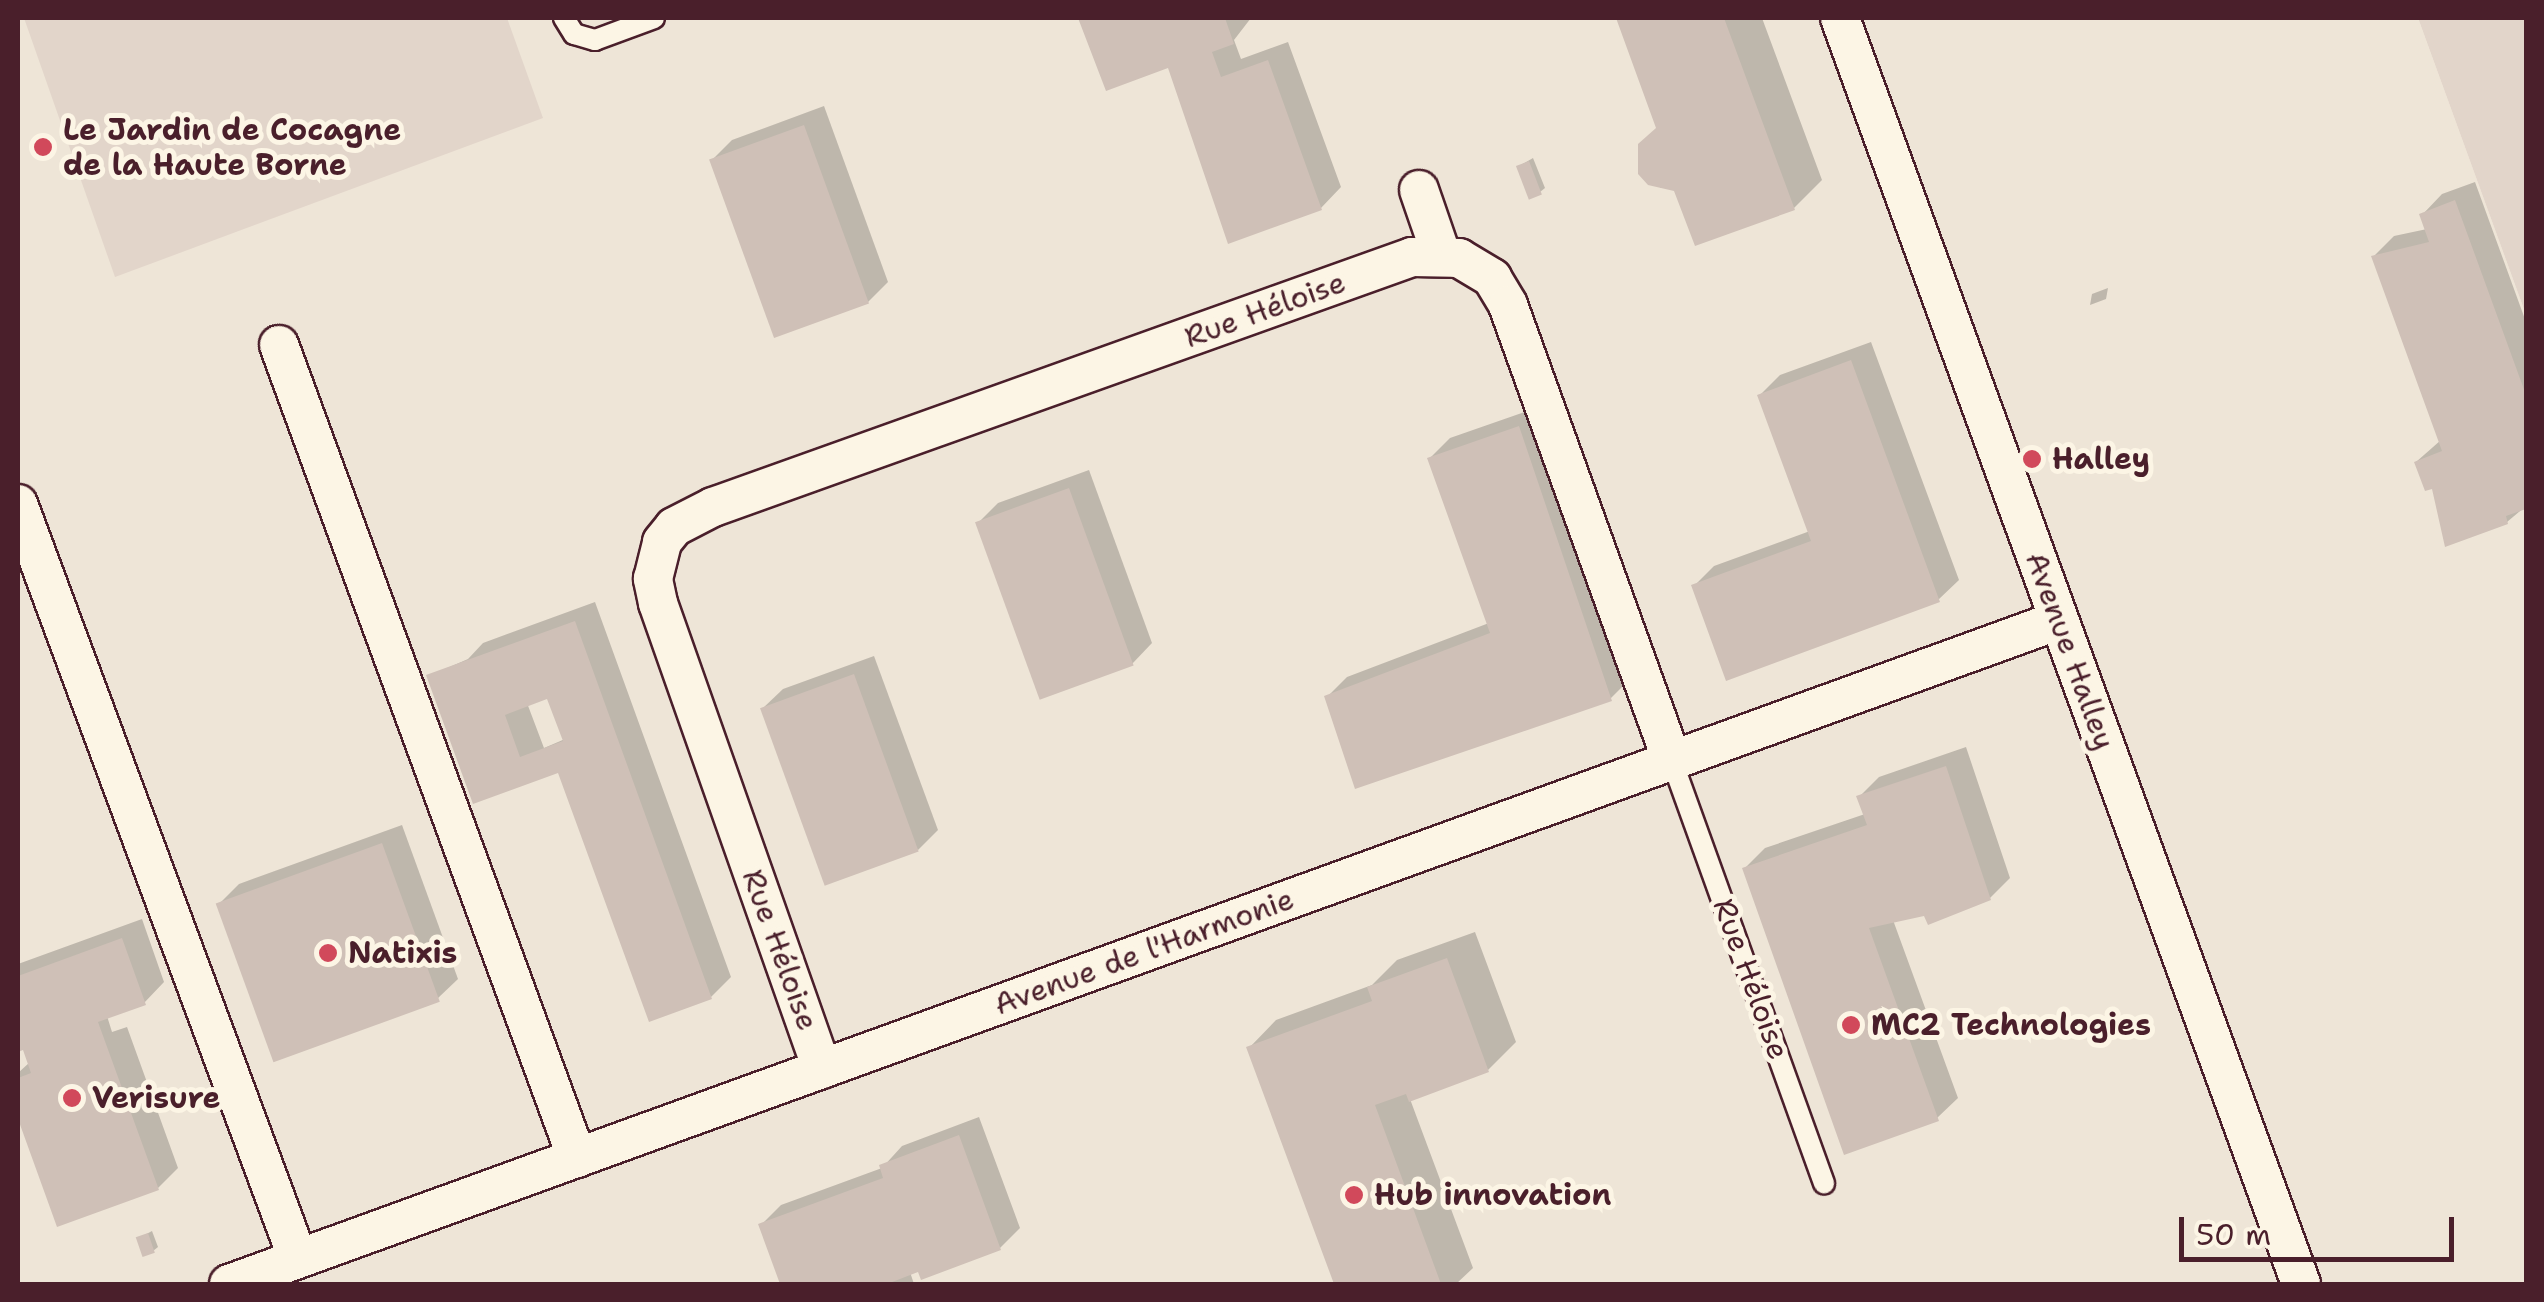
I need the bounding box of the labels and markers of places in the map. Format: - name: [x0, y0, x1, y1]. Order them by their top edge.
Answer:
- place label: Le Jardin de Cocagne de la Haute Borne: [63, 112, 401, 182]
- marker: Le Jardin de Cocagne de la Haute Borne: [32, 136, 54, 158]
- place label: Halley: [2052, 441, 2150, 477]
- marker: Halley: [2021, 448, 2043, 470]
- place label: Natixis: [348, 935, 457, 971]
- marker: Natixis: [317, 942, 339, 964]
- place label: MC2 Technologies: [1871, 1007, 2151, 1043]
- marker: MC2 Technologies: [1840, 1014, 1862, 1036]
- place label: Verisure: [92, 1080, 221, 1116]
- marker: Verisure: [61, 1087, 83, 1109]
- place label: Hub innovation: [1374, 1177, 1612, 1213]
- marker: Hub innovation: [1343, 1184, 1365, 1206]

